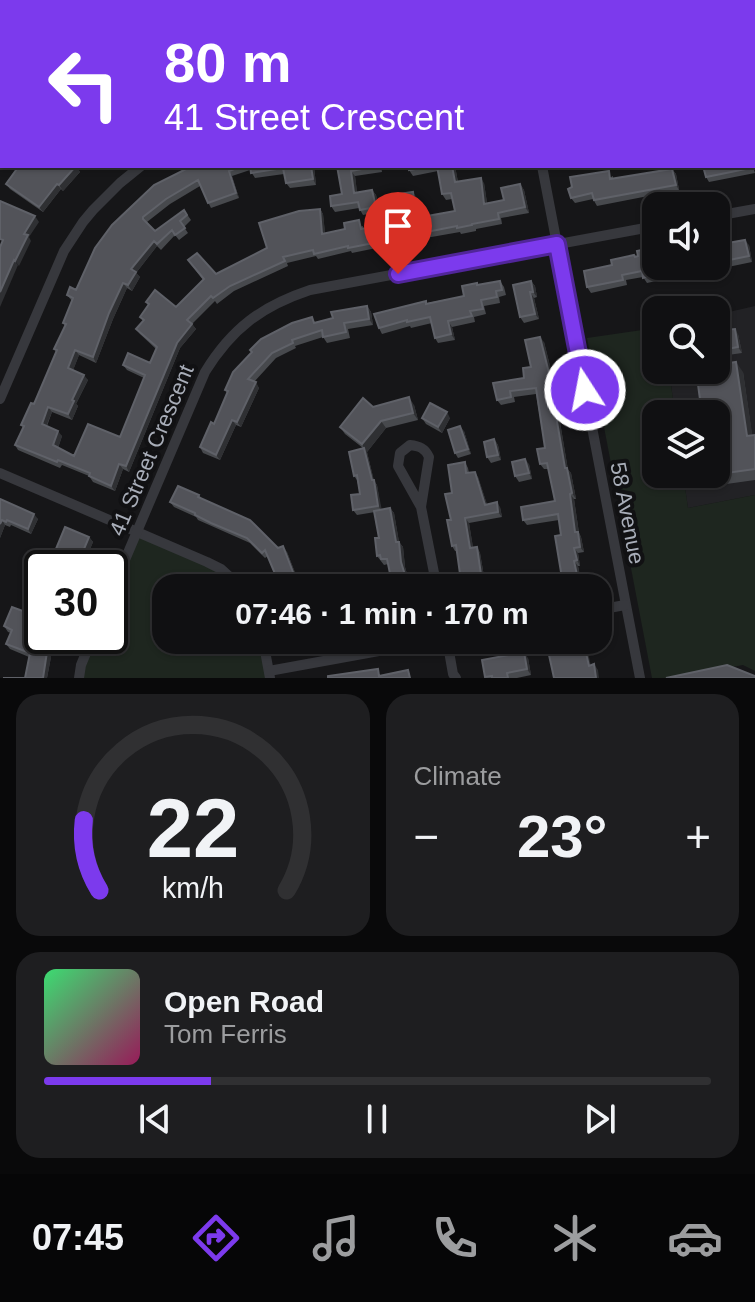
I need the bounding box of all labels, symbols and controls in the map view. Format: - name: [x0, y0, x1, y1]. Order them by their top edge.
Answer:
- text: 80 m: [164, 31, 292, 94]
- icon: left: [32, 32, 136, 136]
- text: 41 Street Crescent: [164, 97, 464, 138]
- pin: [364, 192, 432, 274]
- map controls: [642, 192, 730, 488]
- button: sound: [642, 192, 730, 280]
- icon: arrive: [376, 204, 420, 248]
- button: search: [642, 296, 730, 384]
- position arrow: [543, 348, 627, 432]
- street label: 41 Street Crescent: [104, 361, 199, 540]
- button: layers: [642, 400, 730, 488]
- street label: 58 Avenue: [605, 460, 650, 566]
- speed limit sign: 30: [24, 550, 128, 654]
- text: 07:46 · 1 min · 170 m: [235, 597, 529, 630]
- text: Climate: [414, 761, 502, 791]
- text: 22: [146, 782, 239, 875]
- text: 23°: [517, 803, 608, 870]
- text: −: [414, 812, 439, 861]
- text: +: [685, 812, 711, 861]
- text: km/h: [162, 872, 224, 904]
- text: Open Road: [164, 985, 324, 1018]
- text: Tom Ferris: [164, 1019, 287, 1049]
- icon: previous: [133, 1097, 177, 1141]
- icon: pause: [355, 1097, 399, 1141]
- icon: next: [578, 1097, 622, 1141]
- icon: directions: [188, 1210, 244, 1266]
- icon: music: [308, 1210, 364, 1266]
- icon: phone: [427, 1210, 483, 1266]
- icon: climate: [547, 1210, 603, 1266]
- icon: car: [667, 1210, 723, 1266]
- text: 07:45: [32, 1217, 124, 1258]

